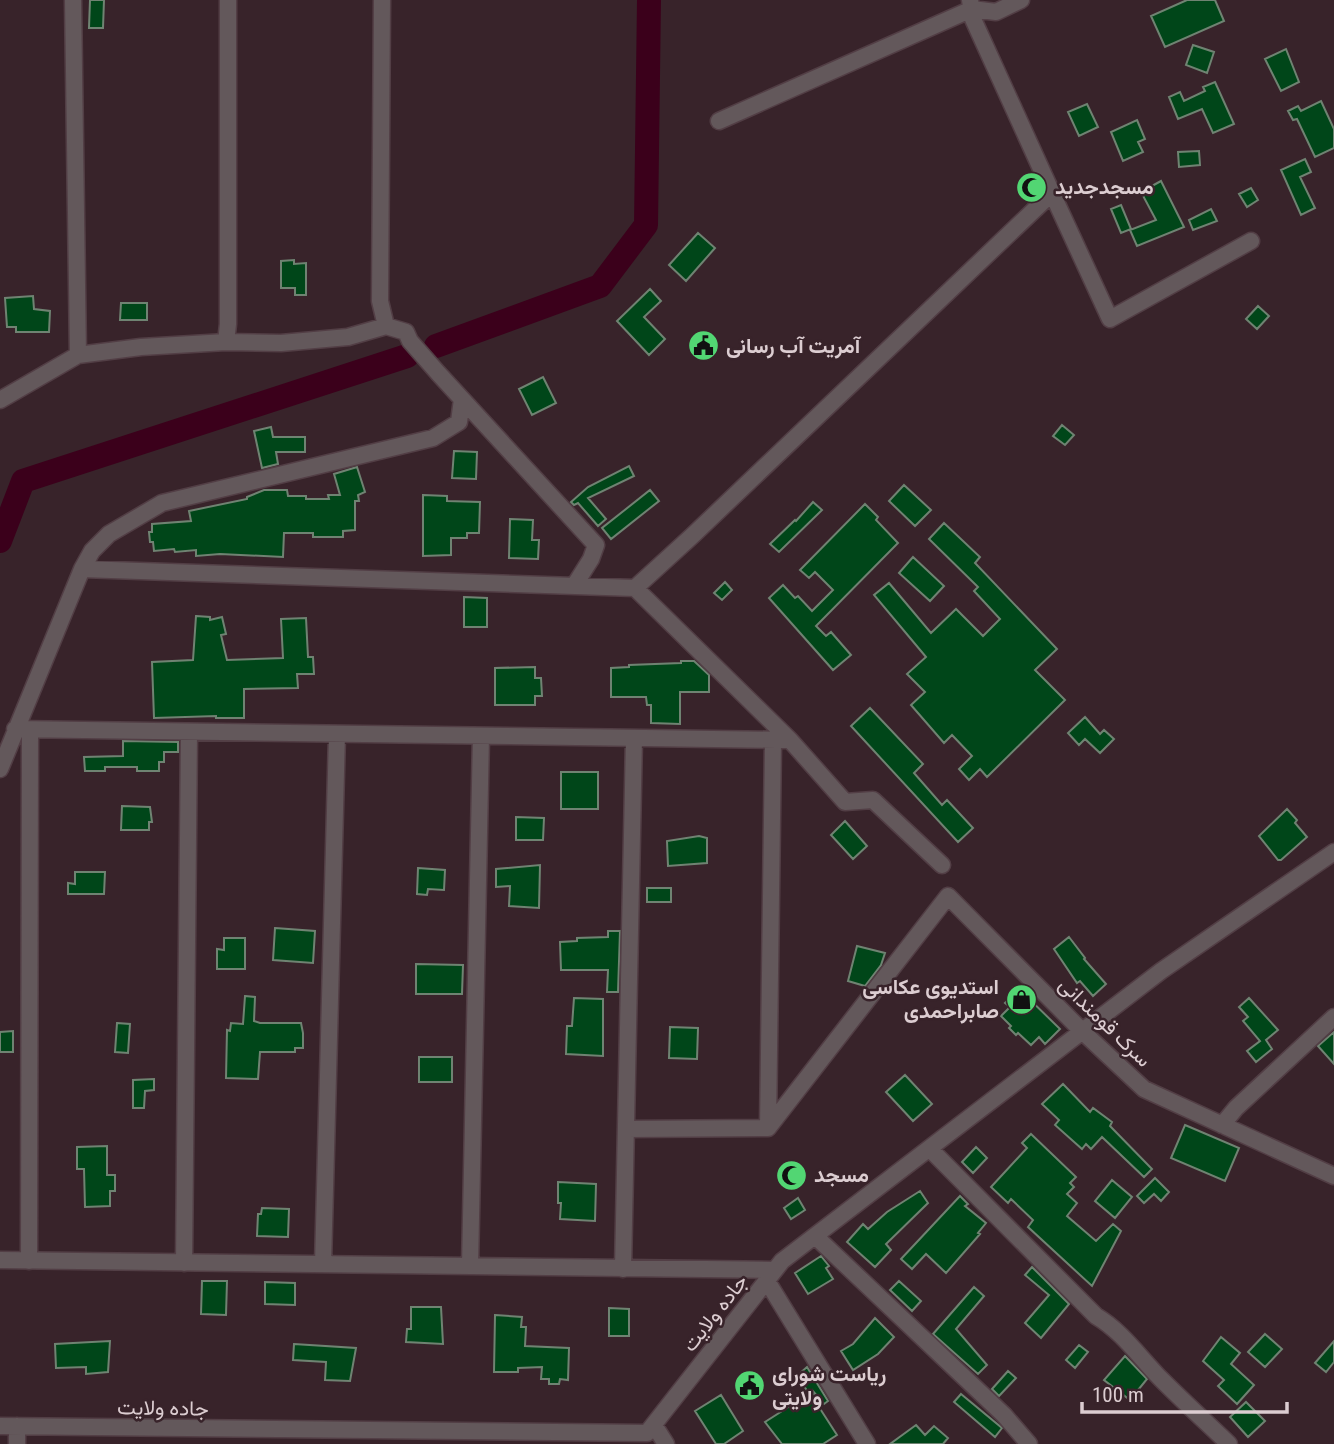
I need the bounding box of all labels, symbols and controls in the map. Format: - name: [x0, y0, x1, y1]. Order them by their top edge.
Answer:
- mosque icon: مسجدجدید: [1015, 170, 1049, 204]
- place label: مسجدجدید: [1055, 175, 1154, 199]
- public building icon: آمریت آب رسانی: [686, 329, 720, 363]
- place label: آمریت آب رسانی: [726, 334, 862, 359]
- street label: سرک قومندانی: [1053, 972, 1156, 1073]
- place label: استدیوی عکاسی صابراحمدی: [862, 975, 999, 1024]
- shop icon: استدیوی عکاسی صابراحمدی: [1005, 982, 1039, 1016]
- mosque icon: مسجد: [774, 1158, 808, 1192]
- place label: مسجد: [814, 1163, 869, 1187]
- street label: جاده ولایت: [677, 1270, 753, 1357]
- place label: ریاست شورای ولایتی: [772, 1362, 886, 1411]
- public building icon: ریاست شورای ولایتی: [732, 1369, 766, 1403]
- scale bar: [1082, 1370, 1287, 1414]
- text: 100 m: [1092, 1383, 1144, 1407]
- street label: جاده ولایت: [117, 1395, 209, 1422]

